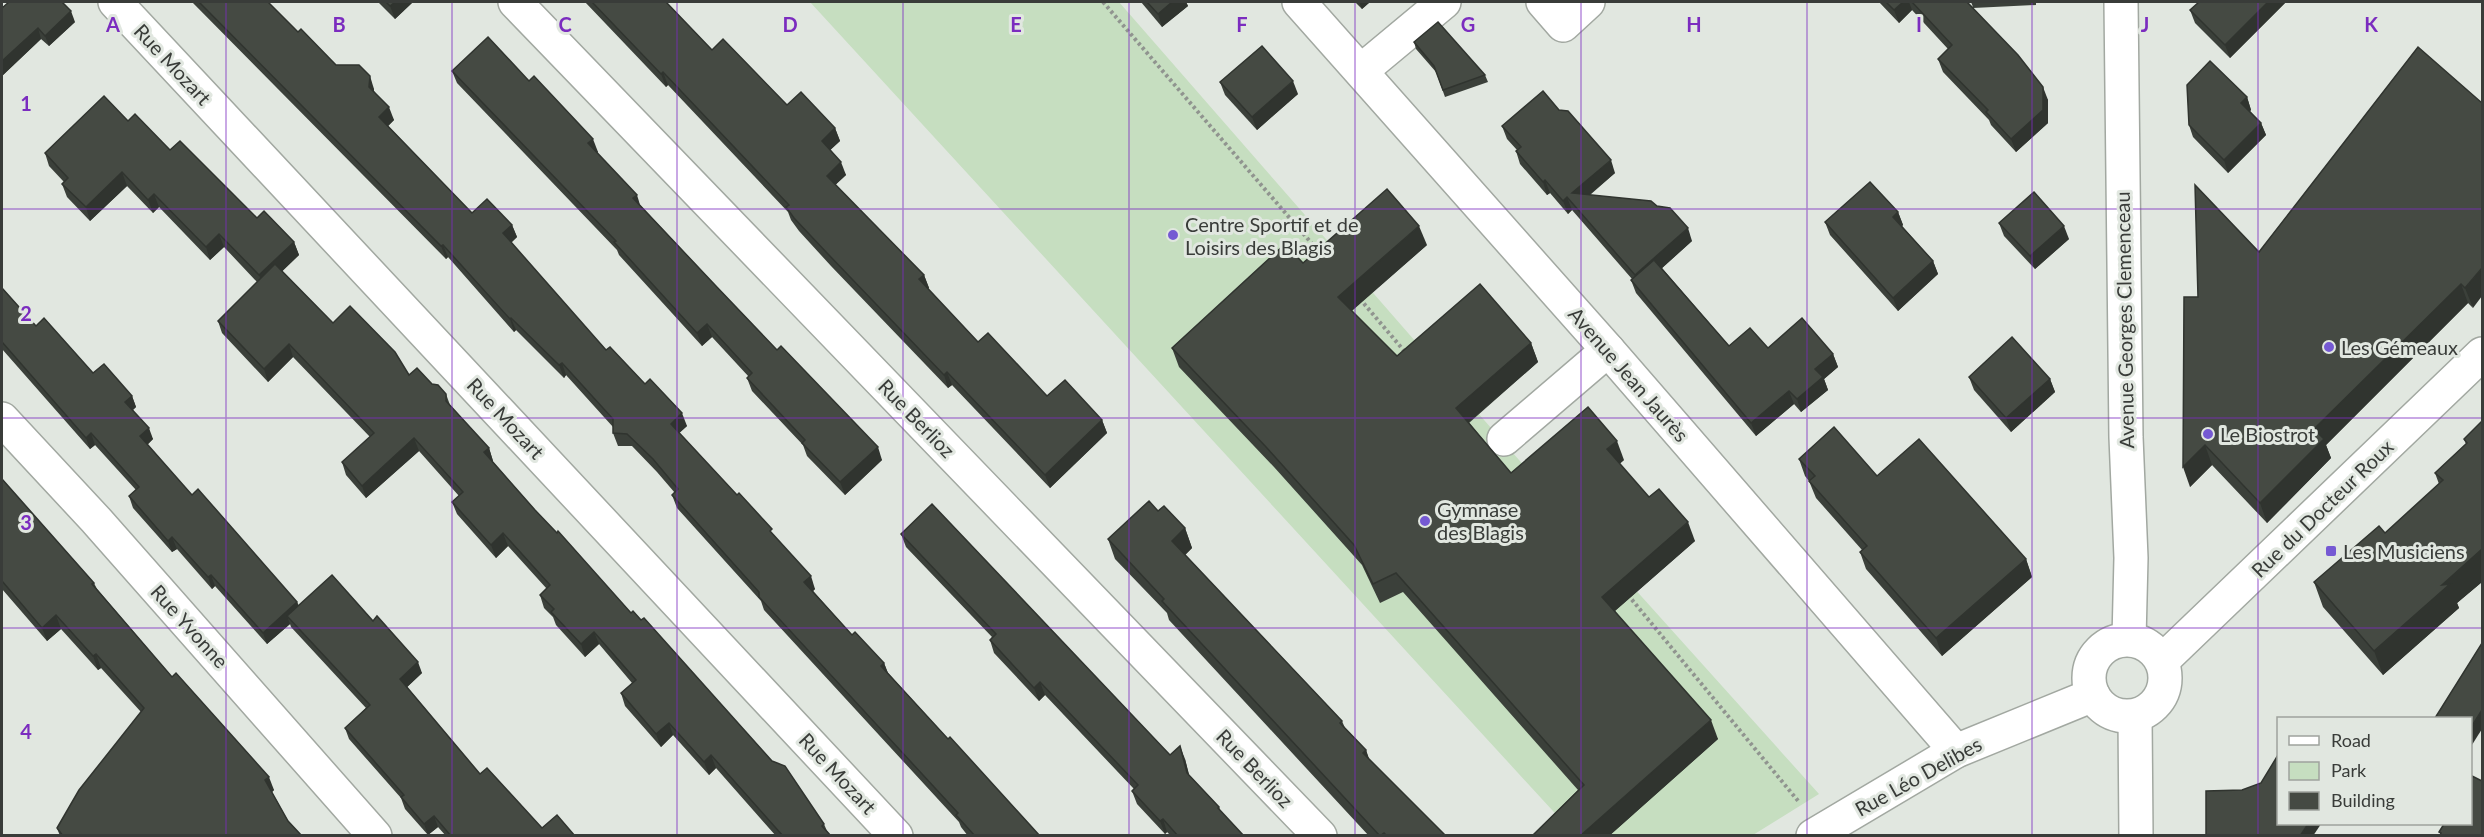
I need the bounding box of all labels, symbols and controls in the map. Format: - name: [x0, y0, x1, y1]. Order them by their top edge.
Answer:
- text: A: [105, 12, 120, 36]
- text: B: [332, 12, 346, 36]
- text: C: [558, 12, 572, 36]
- text: D: [782, 12, 798, 36]
- text: E: [1010, 12, 1022, 36]
- text: F: [1236, 12, 1248, 36]
- text: G: [1461, 12, 1475, 36]
- text: H: [1686, 12, 1702, 36]
- text: I: [1916, 12, 1922, 36]
- text: J: [2141, 12, 2149, 36]
- text: K: [2364, 12, 2378, 36]
- street label: Rue Mozart: [130, 19, 216, 109]
- text: 1: [20, 91, 32, 115]
- street label: Avenue Georges Clemenceau: [2110, 191, 2138, 449]
- place label: Centre Sportif et de Loisirs des Blagis: [1185, 212, 1359, 259]
- marker: Centre Sportif et de Loisirs des Blagis: [1166, 228, 1180, 242]
- text: 2: [20, 301, 32, 325]
- street label: Avenue Jean Jaurès: [1564, 302, 1694, 446]
- place label: Les Gémeaux: [2341, 335, 2458, 359]
- marker: Les Gémeaux: [2322, 340, 2336, 354]
- street label: Rue Mozart: [463, 373, 549, 463]
- street label: Rue Berlioz: [874, 374, 960, 462]
- place label: Le Biostrot: [2220, 422, 2315, 446]
- marker: Le Biostrot: [2201, 427, 2215, 441]
- street label: Rue du Docteur Roux: [2246, 434, 2398, 582]
- place label: Gymnase des Blagis: [1437, 497, 1524, 544]
- text: 3: [20, 510, 32, 534]
- marker: Gymnase des Blagis: [1418, 514, 1432, 528]
- place label: Les Musiciens: [2343, 539, 2465, 563]
- marker: Les Musiciens: [2324, 544, 2338, 558]
- street label: Rue Yvonne: [146, 579, 234, 673]
- legend: [2277, 717, 2472, 825]
- text: 4: [20, 719, 32, 743]
- street label: Rue Berlioz: [1212, 724, 1298, 812]
- street label: Rue Mozart: [795, 728, 881, 818]
- text: Road: [2331, 729, 2371, 751]
- street label: Rue Léo Delibes: [1850, 731, 1986, 821]
- text: Park: [2331, 759, 2367, 781]
- text: Building: [2331, 789, 2395, 811]

